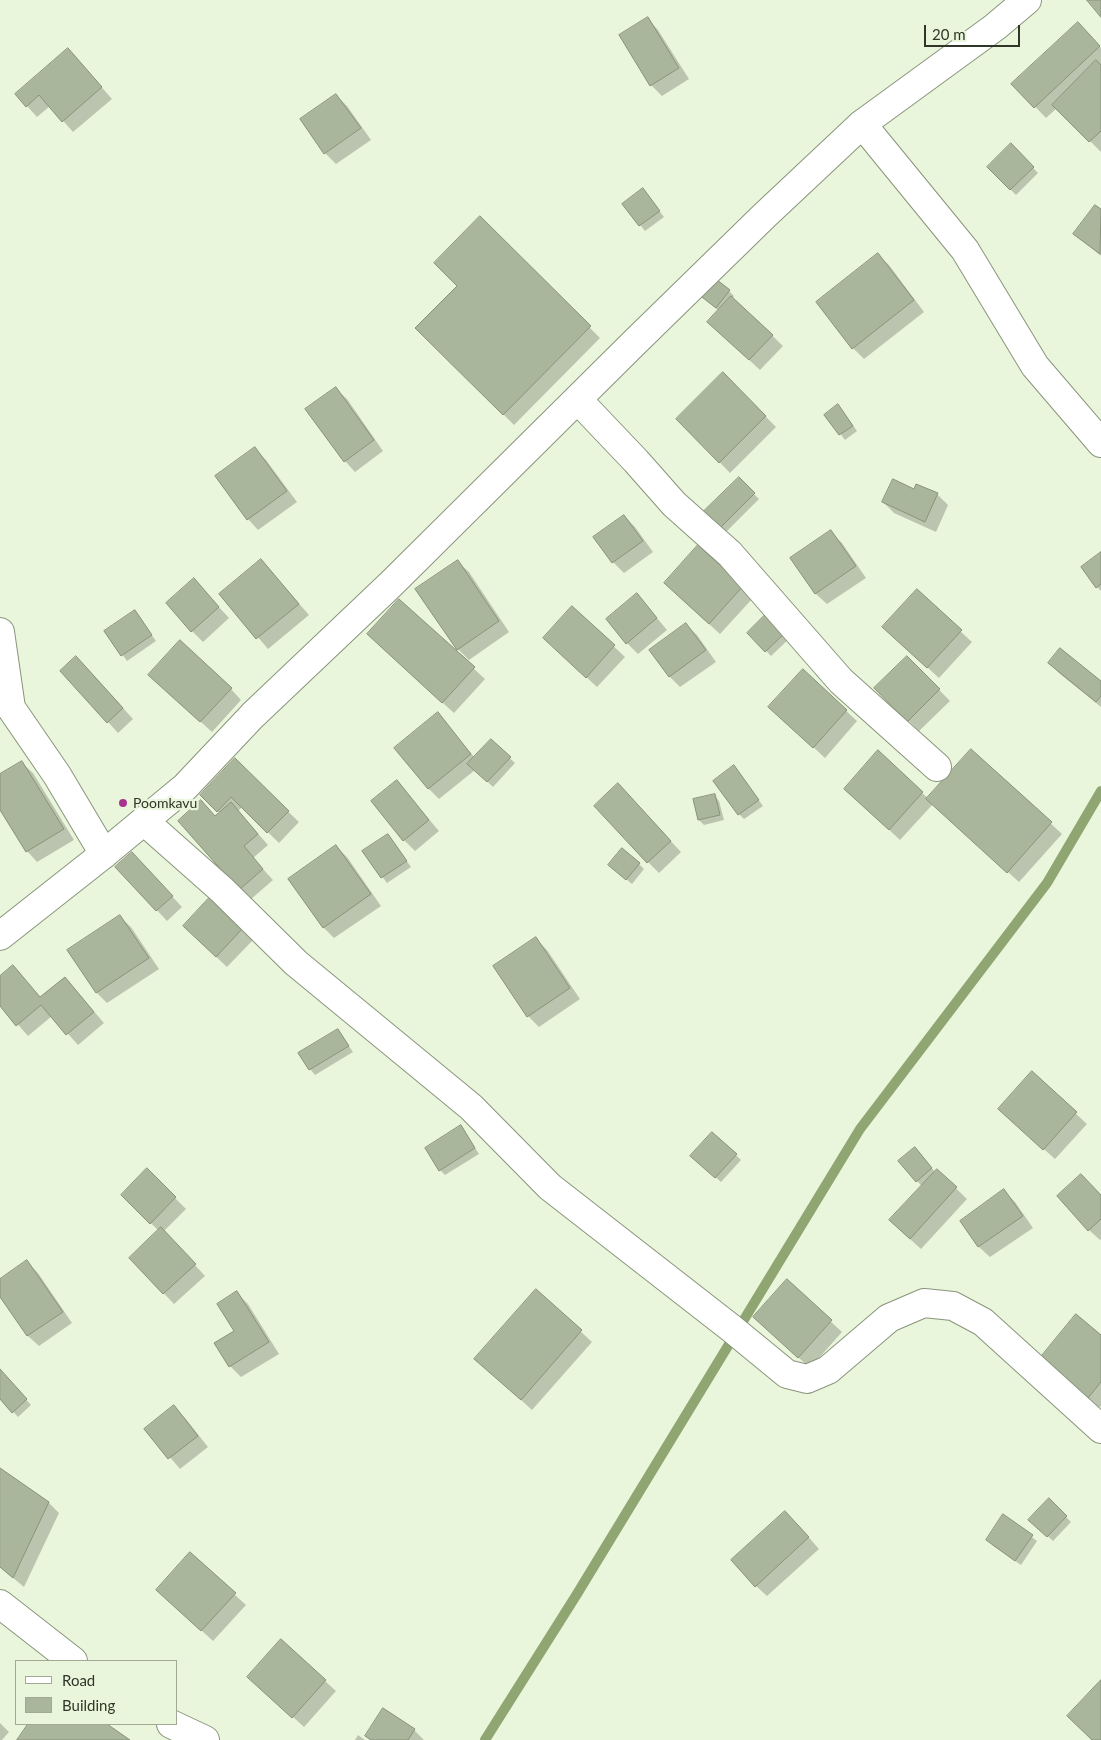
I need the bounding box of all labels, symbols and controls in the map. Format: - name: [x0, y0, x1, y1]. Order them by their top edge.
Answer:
- scale bar: [926, 15, 1022, 47]
- text: 20 m: [932, 25, 966, 43]
- place label: Poomkavu: [133, 795, 197, 811]
- marker: Poomkavu: [117, 797, 129, 809]
- legend: [15, 1660, 178, 1725]
- text: Road: [62, 1671, 95, 1689]
- text: Building: [62, 1696, 115, 1714]

